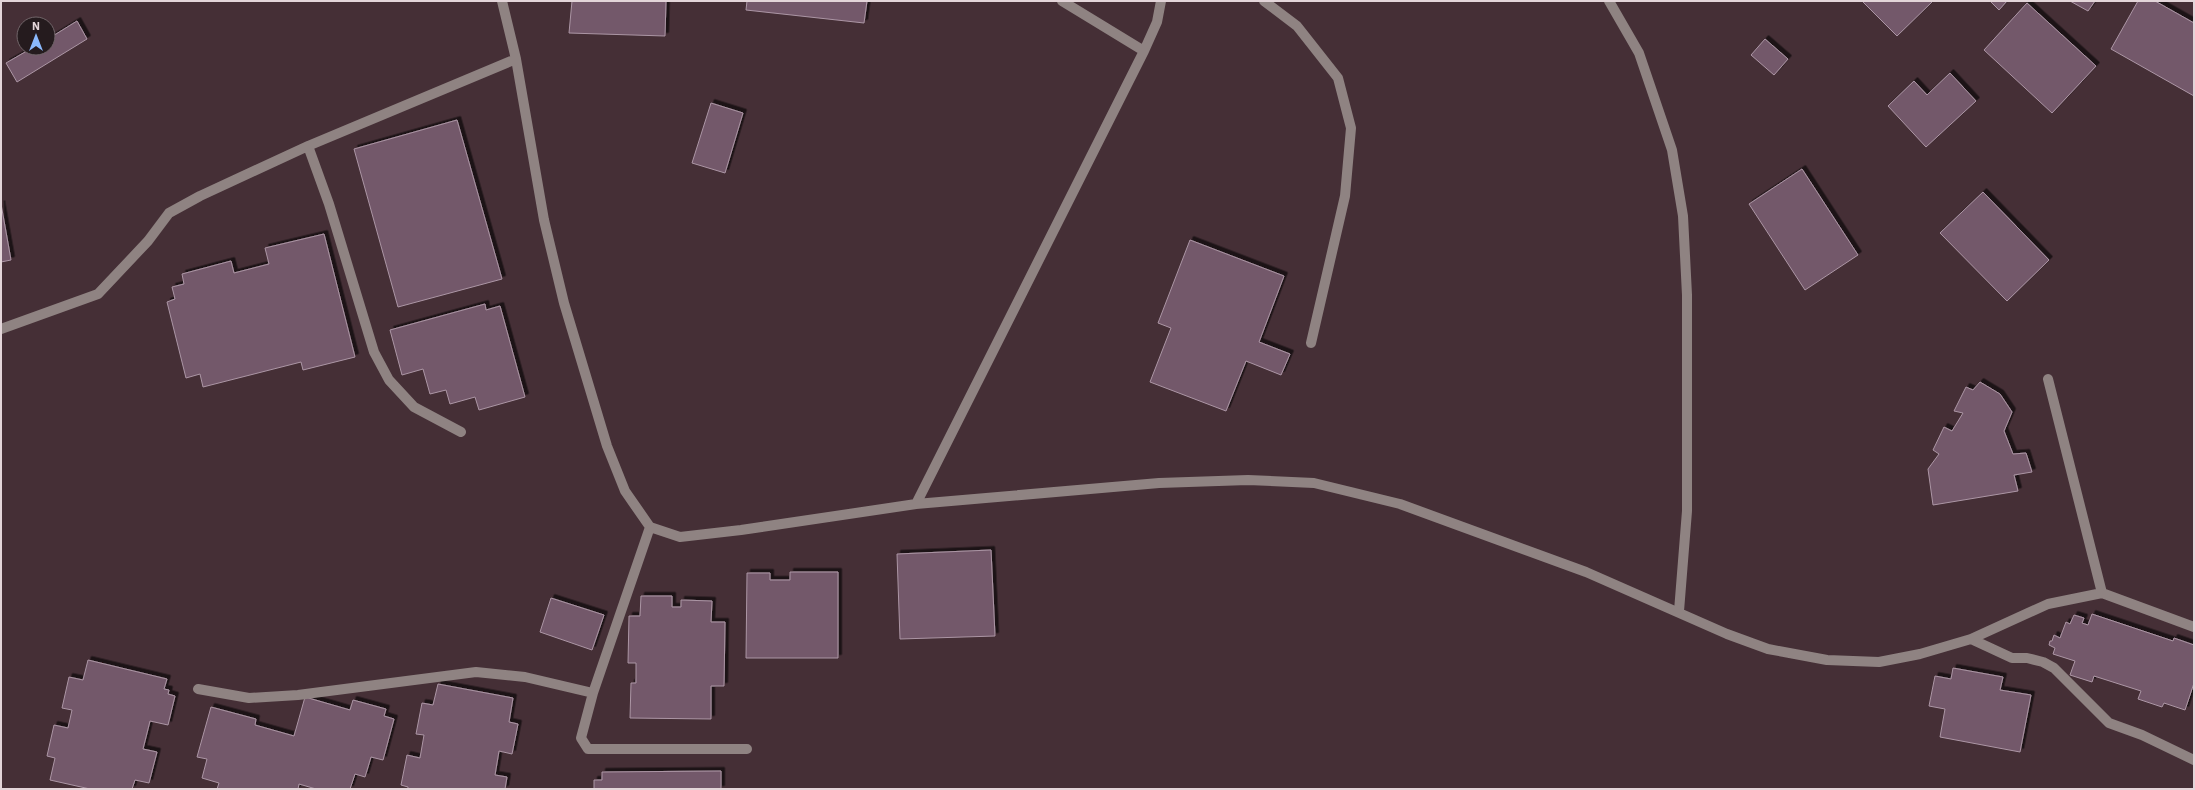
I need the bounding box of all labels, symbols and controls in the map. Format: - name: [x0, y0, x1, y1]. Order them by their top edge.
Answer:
- north arrow: [16, 16, 56, 56]
- text: N: [32, 19, 40, 33]

